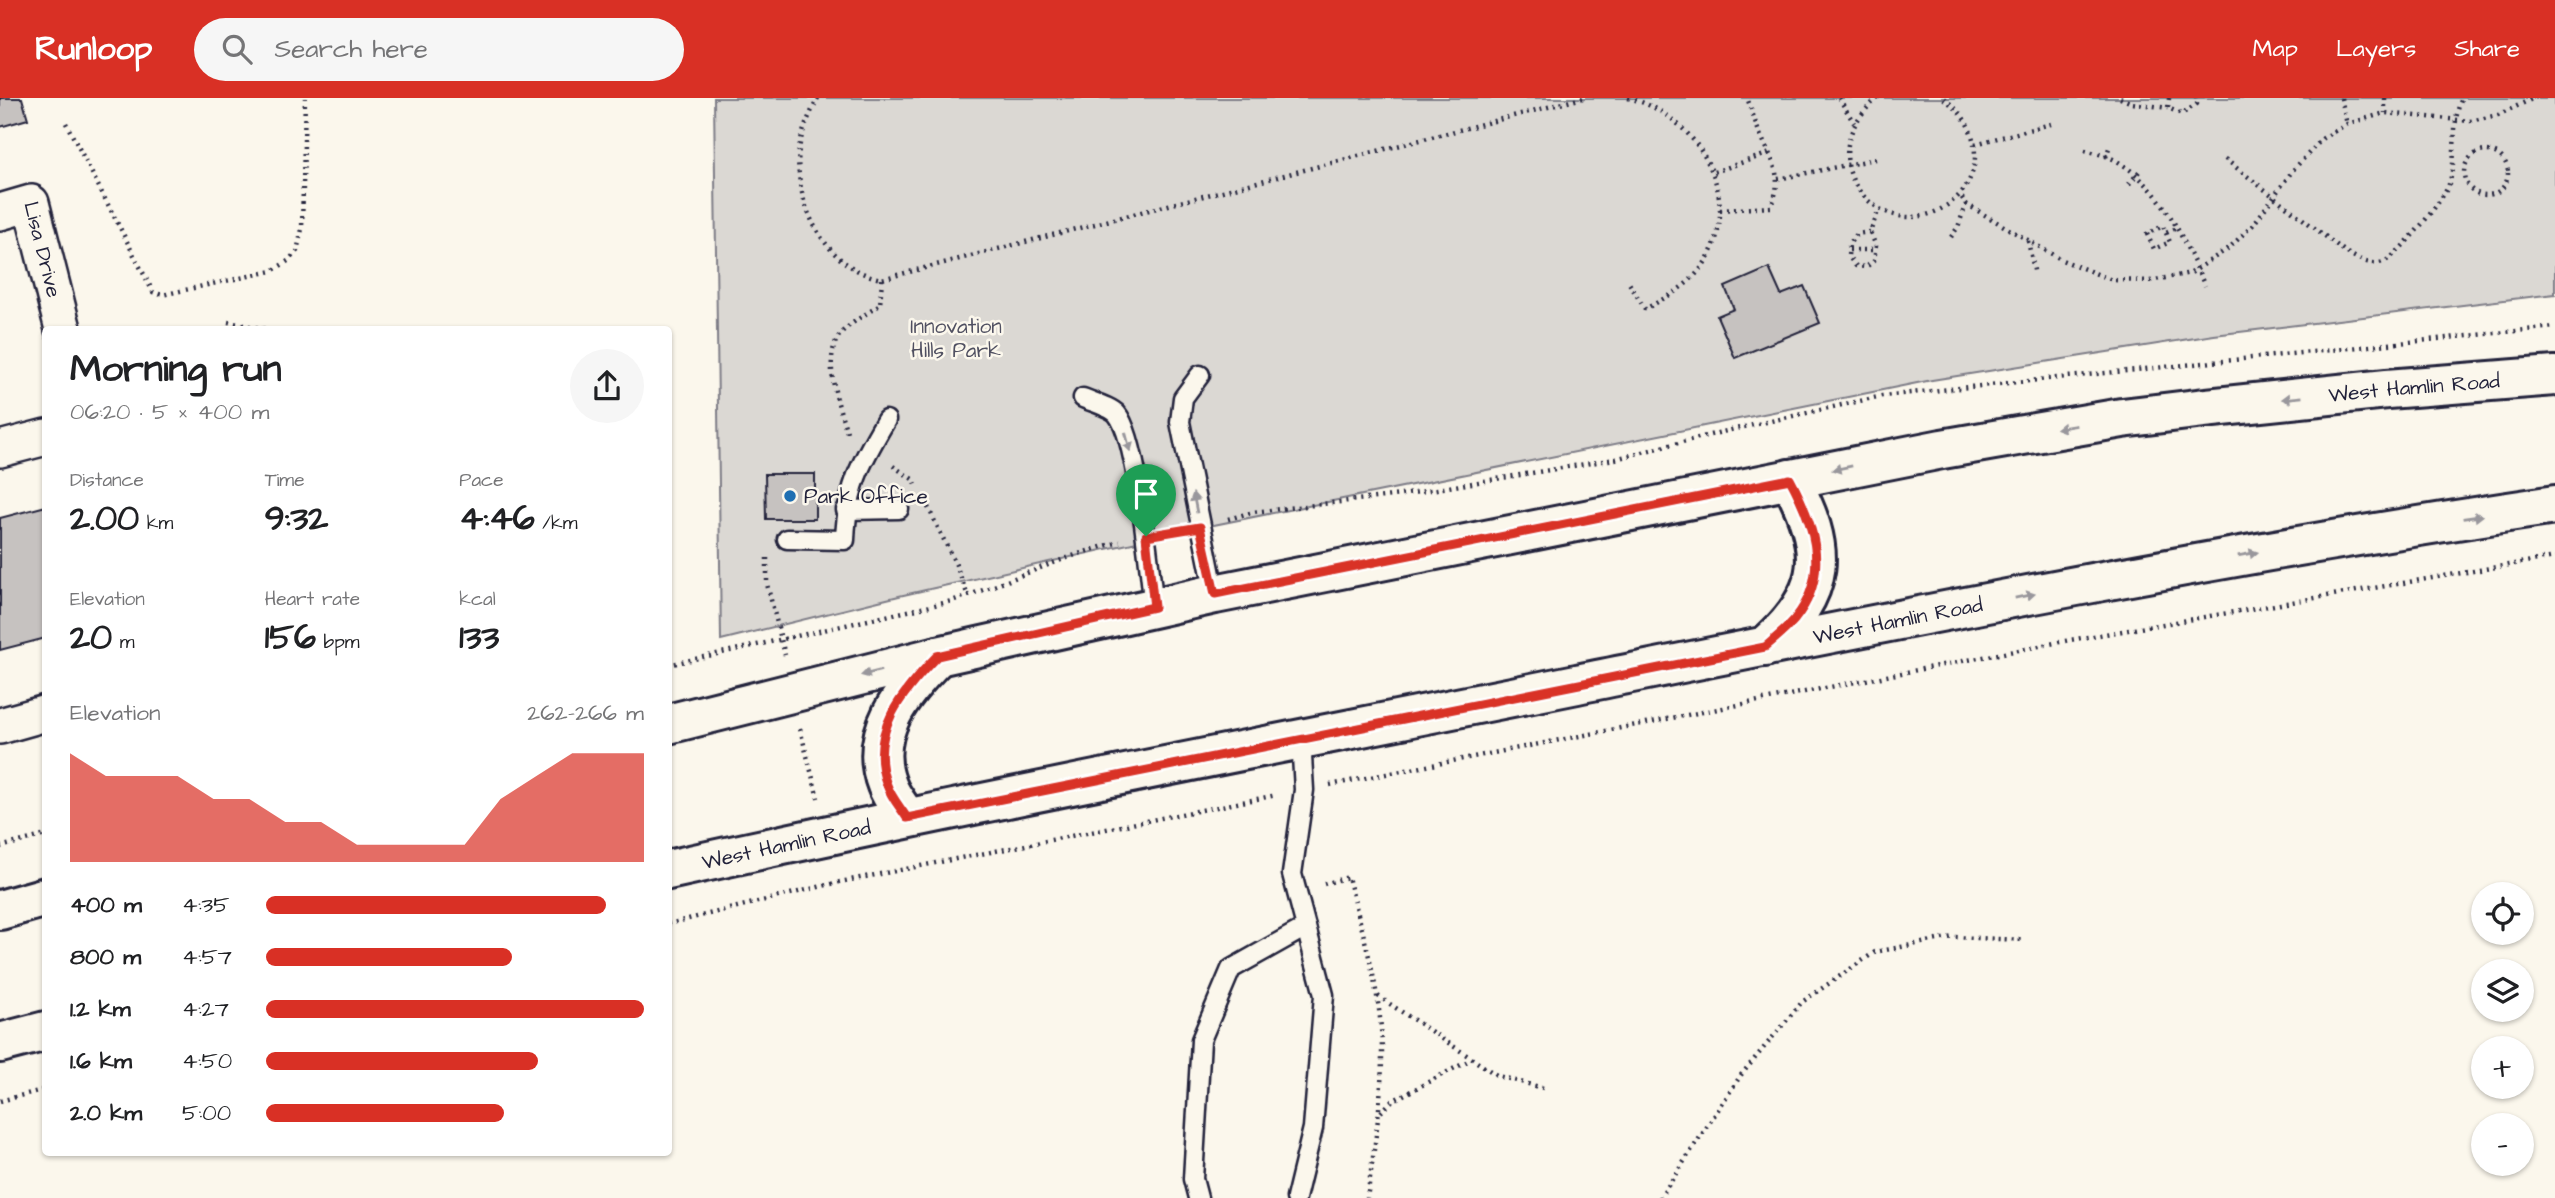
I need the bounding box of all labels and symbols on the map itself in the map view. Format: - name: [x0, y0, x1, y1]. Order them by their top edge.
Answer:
- street label: Lisa Drive: [16, 198, 68, 300]
- park label: Innovation Hills Park: [910, 312, 1002, 365]
- street label: West Hamlin Road: [2327, 366, 2501, 410]
- one-way arrow: [2281, 393, 2303, 404]
- one-way arrow: [2055, 422, 2077, 433]
- one-way arrow: [1123, 431, 1134, 453]
- one-way arrow: [1831, 462, 1853, 473]
- pin: [1116, 464, 1176, 536]
- place label: Park Office: [804, 482, 928, 511]
- marker: Park Office: [782, 488, 798, 504]
- one-way arrow: [1190, 492, 1201, 514]
- one-way arrow: [2462, 511, 2484, 522]
- one-way arrow: [2237, 548, 2259, 559]
- street label: West Hamlin Road: [1811, 590, 1985, 652]
- one-way arrow: [2014, 590, 2036, 601]
- one-way arrow: [860, 668, 882, 679]
- street label: West Hamlin Road: [699, 813, 874, 877]

